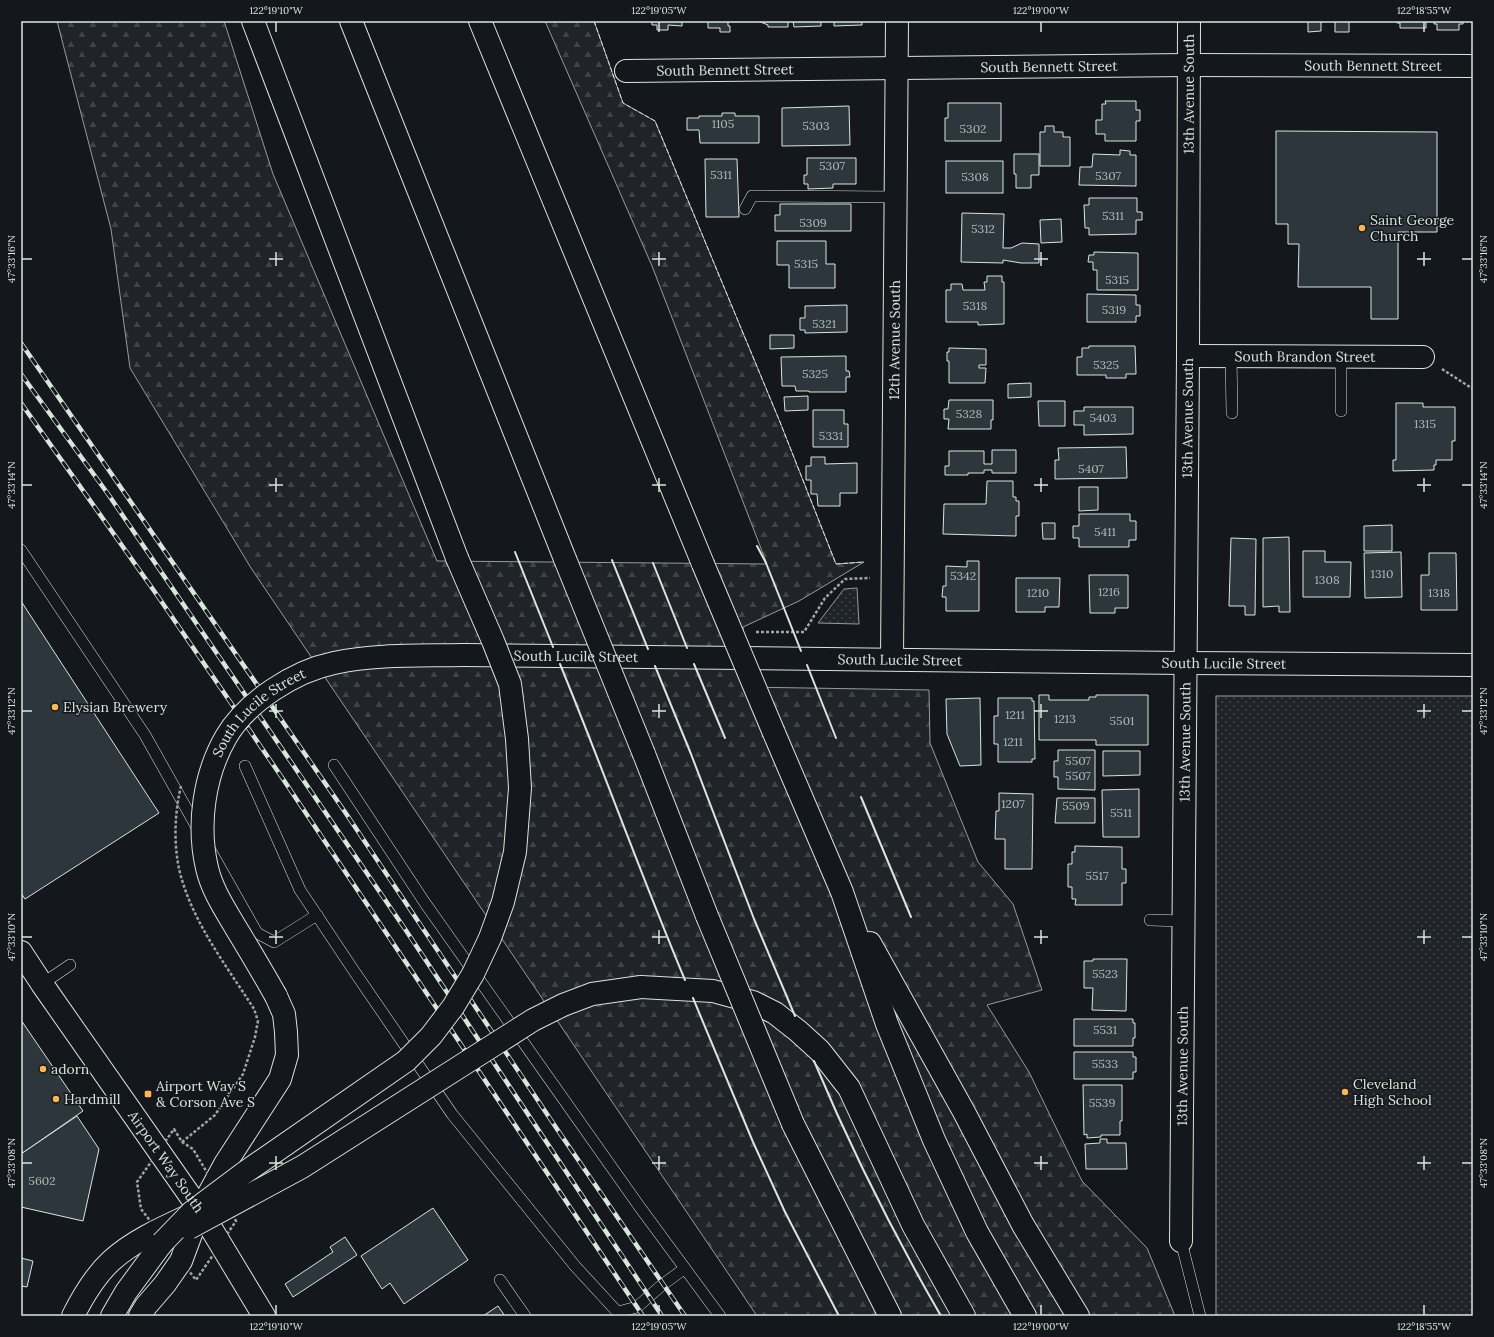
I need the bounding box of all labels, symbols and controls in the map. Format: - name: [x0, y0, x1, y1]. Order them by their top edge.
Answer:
- text: 122°19'10"W: [249, 4, 304, 17]
- text: 122°19'05"W: [632, 4, 688, 17]
- text: 122°19'00"W: [1013, 4, 1070, 17]
- text: 122°18'55"W: [1397, 4, 1452, 17]
- street label: 13th Avenue South: [1180, 34, 1198, 154]
- street label: South Bennett Street: [1304, 56, 1442, 75]
- street label: South Bennett Street: [980, 57, 1118, 76]
- street label: South Bennett Street: [656, 60, 794, 80]
- house number: 1105: [712, 116, 734, 131]
- house number: 5303: [802, 118, 830, 133]
- house number: 5302: [959, 121, 987, 136]
- house number: 5307: [819, 158, 845, 173]
- house number: 5311: [710, 167, 732, 182]
- house number: 5307: [1095, 168, 1121, 183]
- house number: 5308: [961, 169, 989, 184]
- house number: 5311: [1102, 208, 1124, 223]
- place label: Saint George Church: [1370, 211, 1455, 245]
- house number: 5309: [799, 215, 827, 230]
- house number: 5312: [971, 221, 995, 236]
- marker: Saint George Church: [1357, 223, 1367, 233]
- text: 47°33'16"N: [5, 235, 18, 283]
- text: 47°33'16"N: [1477, 235, 1490, 283]
- house number: 5315: [794, 256, 818, 271]
- house number: 5315: [1105, 272, 1129, 287]
- street label: 12th Avenue South: [885, 280, 904, 400]
- house number: 5318: [963, 298, 987, 313]
- house number: 5319: [1102, 302, 1126, 317]
- house number: 5321: [812, 316, 836, 331]
- street label: South Brandon Street: [1235, 347, 1376, 366]
- house number: 5325: [1093, 357, 1119, 372]
- street label: 13th Avenue South: [1178, 358, 1197, 478]
- house number: 5325: [802, 366, 828, 381]
- house number: 5328: [956, 406, 982, 421]
- house number: 5403: [1089, 410, 1117, 425]
- house number: 1315: [1414, 416, 1436, 431]
- house number: 5331: [819, 428, 843, 443]
- text: 47°33'14"N: [5, 461, 18, 509]
- house number: 5407: [1078, 461, 1104, 476]
- text: 47°33'14"N: [1477, 461, 1490, 509]
- house number: 5411: [1094, 524, 1116, 539]
- house number: 1310: [1371, 566, 1393, 581]
- house number: 5342: [950, 568, 976, 583]
- house number: 1308: [1314, 572, 1340, 587]
- house number: 1216: [1098, 584, 1120, 599]
- house number: 1210: [1027, 585, 1049, 600]
- house number: 1318: [1428, 585, 1450, 600]
- street label: South Lucile Street: [514, 647, 639, 666]
- street label: South Lucile Street: [838, 650, 963, 670]
- street label: South Lucile Street: [1162, 654, 1287, 673]
- street label: South Lucile Street: [208, 664, 309, 760]
- street label: 13th Avenue South: [1175, 682, 1194, 802]
- text: 47°33'12"N: [5, 687, 18, 735]
- text: 47°33'12"N: [1477, 687, 1490, 735]
- place label: Elysian Brewery: [63, 698, 168, 716]
- marker: Elysian Brewery: [50, 702, 60, 712]
- house number: 1211: [1005, 707, 1025, 722]
- house number: 1213: [1054, 711, 1076, 726]
- house number: 5501: [1110, 713, 1134, 728]
- house number: 1211: [1003, 734, 1023, 749]
- house number: 5507: [1065, 753, 1091, 768]
- house number: 5507: [1065, 768, 1091, 783]
- house number: 1207: [1001, 796, 1025, 811]
- house number: 5509: [1062, 798, 1090, 813]
- house number: 5511: [1110, 805, 1132, 820]
- house number: 5517: [1086, 868, 1109, 883]
- text: 47°33'10"N: [5, 913, 18, 961]
- text: 47°33'10"N: [1477, 913, 1490, 961]
- house number: 5523: [1092, 966, 1118, 981]
- street label: 13th Avenue South: [1173, 1006, 1192, 1126]
- house number: 5531: [1093, 1022, 1117, 1037]
- house number: 5533: [1092, 1056, 1119, 1071]
- place label: adorn: [51, 1060, 90, 1078]
- marker: adorn: [38, 1064, 48, 1074]
- place label: Cleveland High School: [1353, 1075, 1432, 1109]
- place label: Airport Way S & Corson Ave S: [155, 1077, 255, 1111]
- marker: Cleveland High School: [1340, 1087, 1350, 1097]
- marker: Airport Way S & Corson Ave S: [143, 1089, 153, 1099]
- place label: Hardmill: [64, 1090, 121, 1108]
- marker: Hardmill: [51, 1094, 61, 1104]
- house number: 5539: [1089, 1095, 1115, 1110]
- street label: Airport Way South: [124, 1106, 208, 1216]
- text: 47°33'08"N: [5, 1138, 18, 1188]
- text: 47°33'08"N: [1477, 1138, 1490, 1188]
- house number: 5602: [28, 1173, 56, 1188]
- text: 122°19'10"W: [249, 1320, 304, 1333]
- text: 122°19'05"W: [632, 1320, 688, 1333]
- text: 122°19'00"W: [1013, 1320, 1070, 1333]
- text: 122°18'55"W: [1397, 1320, 1452, 1333]

